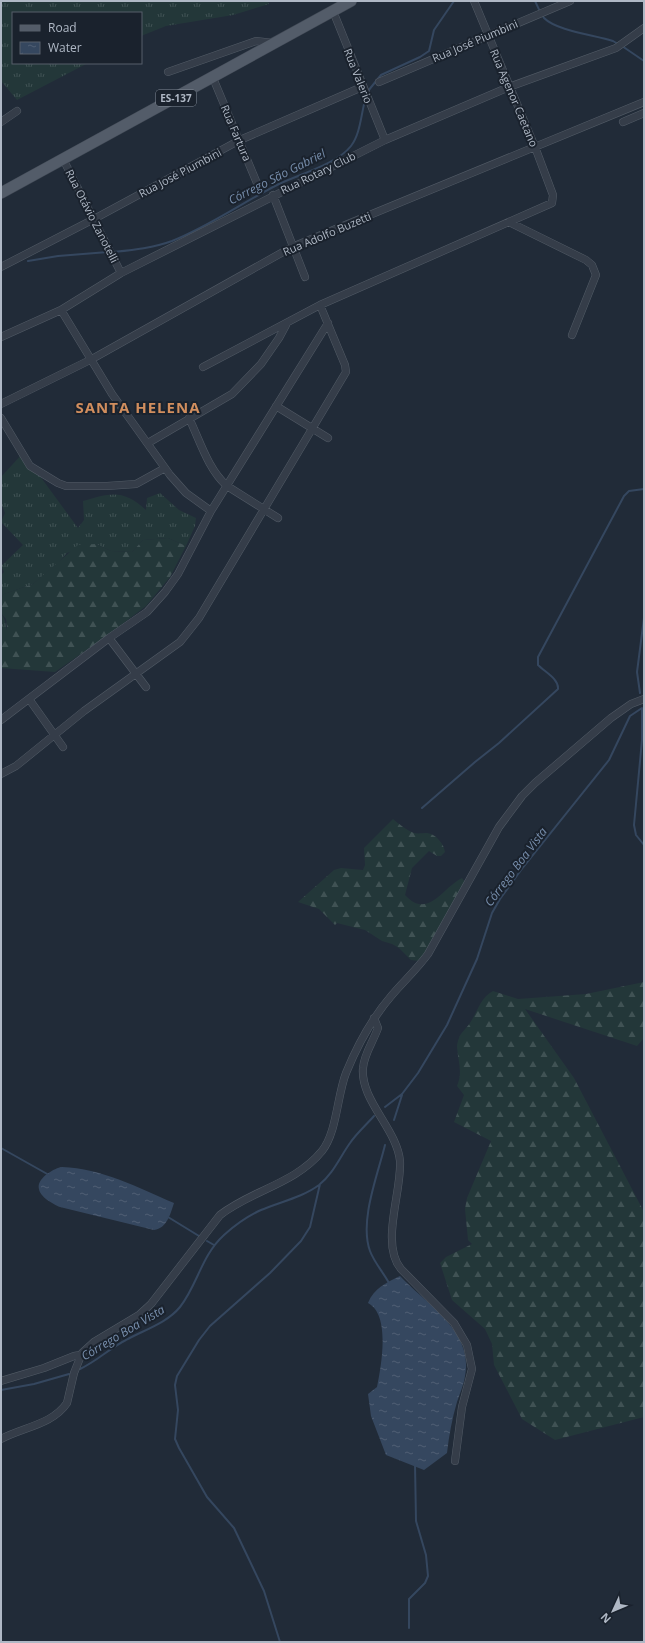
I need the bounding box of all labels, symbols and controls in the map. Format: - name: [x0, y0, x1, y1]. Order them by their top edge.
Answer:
- legend: [12, 12, 142, 64]
- street label: Rua José Piumbini: [430, 16, 520, 65]
- text: Road: [48, 19, 77, 36]
- text: Water: [48, 39, 82, 56]
- street label: Rua Valerio: [341, 46, 376, 106]
- street label: Rua Agenor Caetano: [487, 47, 542, 149]
- road number: ES-137: [156, 90, 196, 106]
- street label: Rua Fartura: [218, 102, 255, 163]
- street label: Rua José Piumbini: [136, 144, 224, 201]
- water label: Córrego São Gabriel: [225, 144, 329, 208]
- street label: Rua Rotary Club: [278, 148, 358, 197]
- street label: Rua Otávio Zanotelli: [62, 166, 123, 265]
- street label: Rua Adolfo Buzetti: [280, 208, 373, 259]
- district label: SANTA HELENA: [75, 397, 201, 417]
- water label: Córrego Boa Vista: [480, 824, 551, 910]
- water label: Córrego Boa Vista: [78, 1301, 168, 1364]
- north arrow: [593, 1591, 633, 1631]
- text: N: [597, 1610, 614, 1627]

